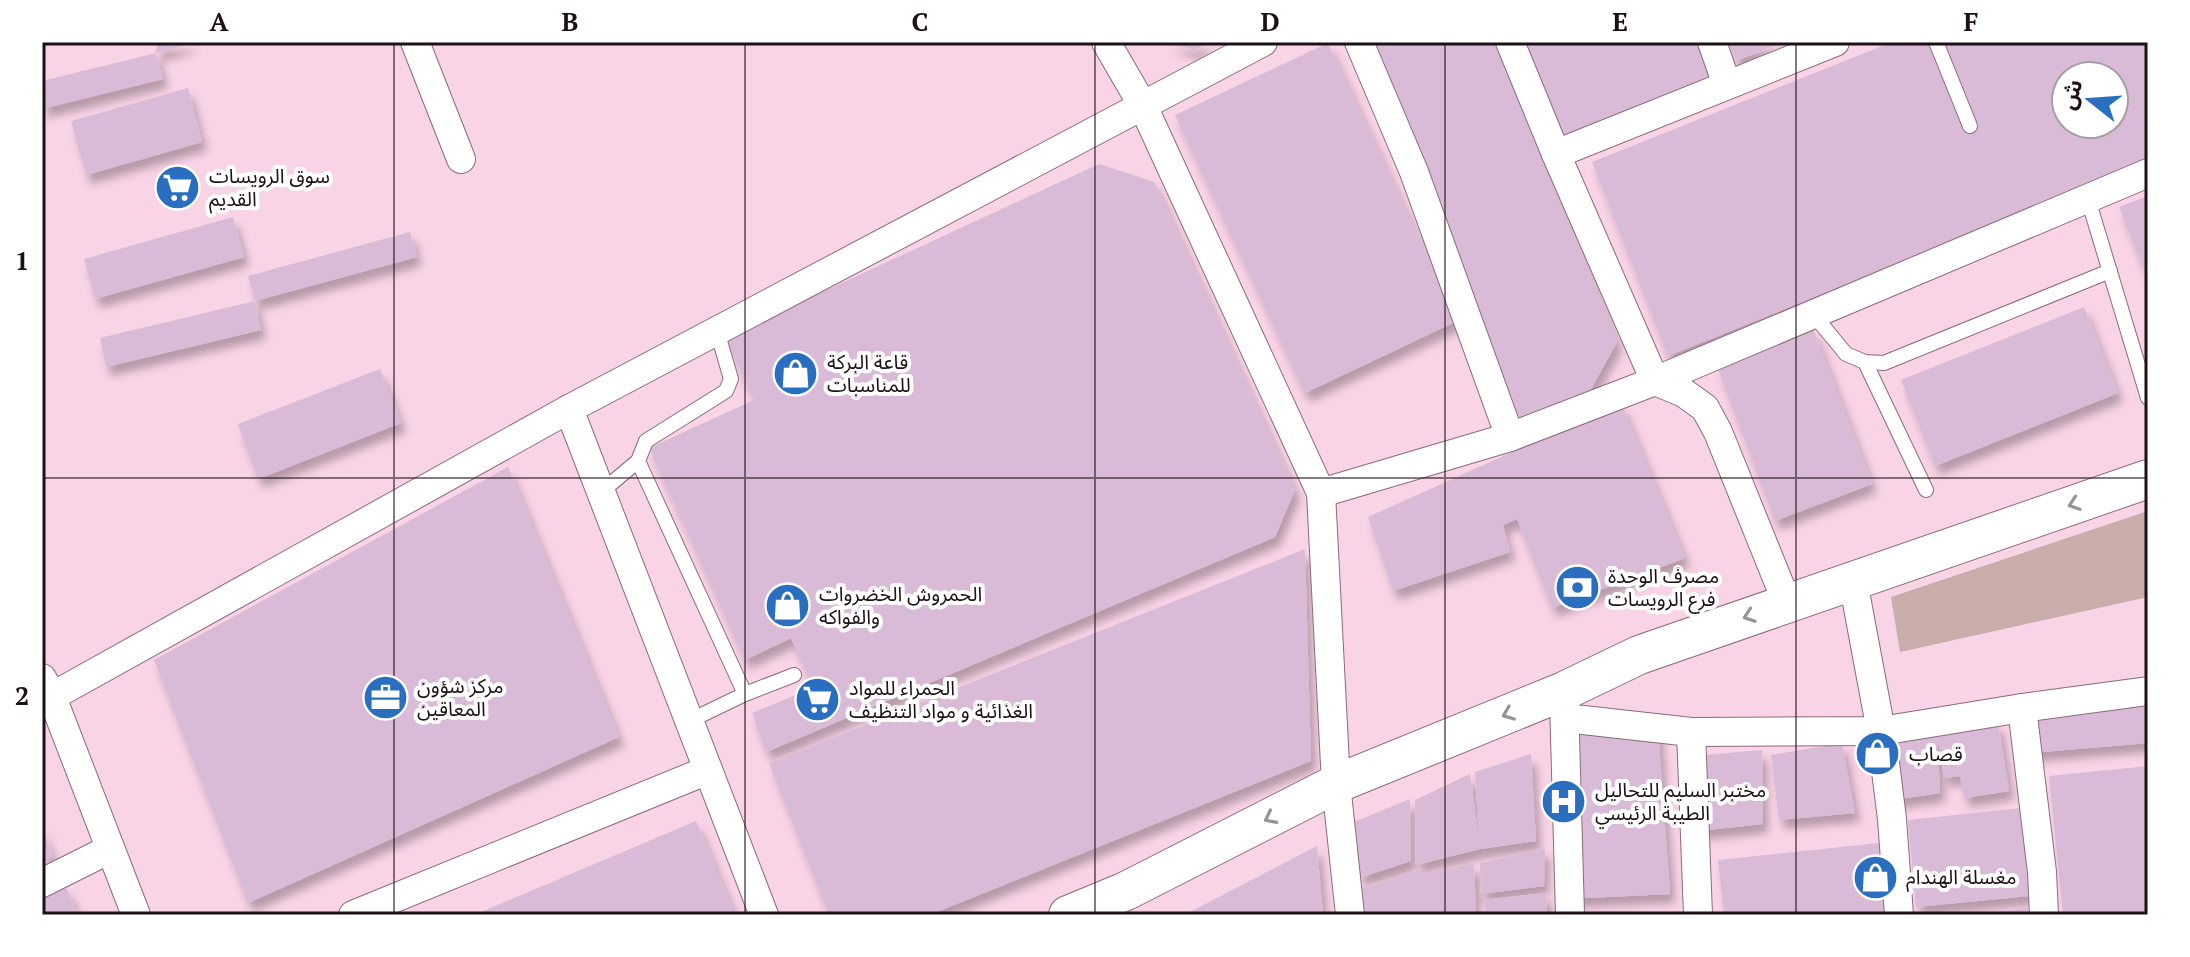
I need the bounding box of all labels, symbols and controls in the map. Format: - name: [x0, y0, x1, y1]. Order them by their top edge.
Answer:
- text: A: [210, 4, 229, 38]
- text: B: [562, 4, 578, 38]
- text: C: [912, 4, 928, 38]
- text: D: [1260, 4, 1280, 38]
- text: E: [1612, 4, 1628, 38]
- text: F: [1964, 4, 1979, 38]
- north arrow: [2050, 60, 2130, 140]
- text: ش: [2052, 75, 2089, 113]
- place label: سوق الرويسات القديم: [209, 162, 330, 214]
- supermarket icon: سوق الرويسات القديم: [154, 164, 202, 212]
- text: 1: [15, 243, 29, 277]
- place label: قاعة البركة للمناسبات: [827, 348, 911, 398]
- shop icon: قاعة البركة للمناسبات: [772, 349, 820, 397]
- one-way arrow: [2068, 495, 2082, 511]
- place label: مصرف الوحدة فرع الرويسات: [1608, 562, 1719, 614]
- bank icon: مصرف الوحدة فرع الرويسات: [1553, 563, 1601, 611]
- place label: الحمروش الخضروات والفواكه: [819, 580, 982, 630]
- shop icon: الحمروش الخضروات والفواكه: [764, 582, 812, 630]
- one-way arrow: [1743, 606, 1757, 623]
- place label: مركز شؤون المعاقين: [417, 672, 503, 722]
- office icon: مركز شؤون المعاقين: [362, 674, 410, 722]
- place label: الحمراء للمواد الغذائية و مواد التنظيف: [849, 674, 1033, 724]
- supermarket icon: الحمراء للمواد الغذائية و مواد التنظيف: [794, 675, 842, 723]
- text: 2: [15, 678, 29, 712]
- one-way arrow: [1502, 704, 1516, 720]
- shop icon: قصاب: [1854, 730, 1902, 778]
- place label: قصاب: [1909, 740, 1963, 767]
- place label: مختبر السليم للتحاليل الطيبة الرئيسي: [1595, 776, 1766, 829]
- hospital icon: مختبر السليم للتحاليل الطيبة الرئيسي: [1540, 777, 1588, 825]
- one-way arrow: [1264, 808, 1279, 823]
- shop icon: مغسلة الهندام: [1851, 853, 1899, 901]
- place label: مغسلة الهندام: [1906, 863, 2017, 892]

